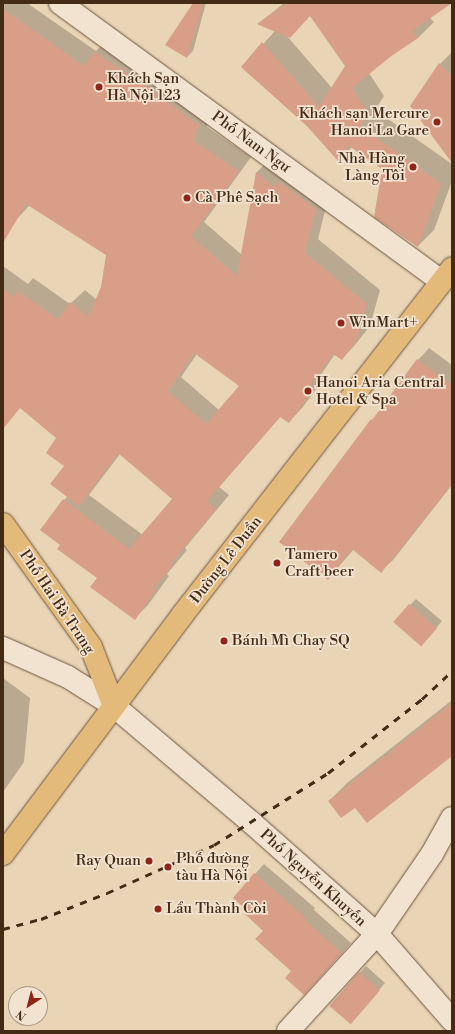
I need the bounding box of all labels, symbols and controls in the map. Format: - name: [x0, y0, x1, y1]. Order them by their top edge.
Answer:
- place label: Khách Sạn Hà Nội 123: [107, 69, 181, 104]
- marker: Khách Sạn Hà Nội 123: [94, 82, 104, 92]
- place label: Khách sạn Mercure Hanoi La Gare: [299, 104, 429, 139]
- street label: Phố Nam Ngư: [208, 107, 294, 177]
- marker: Khách sạn Mercure Hanoi La Gare: [432, 117, 442, 127]
- place label: Nhà Hàng Làng Tôi: [338, 149, 405, 184]
- marker: Nhà Hàng Làng Tôi: [408, 162, 418, 172]
- place label: Cà Phê Sạch: [195, 189, 278, 207]
- marker: Cà Phê Sạch: [182, 193, 192, 203]
- place label: WinMart+: [349, 314, 418, 332]
- marker: WinMart+: [336, 318, 346, 328]
- place label: Hanoi Aria Central Hotel & Spa: [316, 373, 444, 408]
- marker: Hanoi Aria Central Hotel & Spa: [303, 386, 313, 396]
- street label: Đường Lê Duẩn: [186, 513, 266, 607]
- place label: Tamero Craft beer: [285, 545, 354, 580]
- street label: Phố Hai Bà Trưng: [16, 547, 98, 657]
- marker: Tamero Craft beer: [272, 558, 282, 568]
- place label: Bánh Mì Chay SQ: [232, 632, 350, 650]
- marker: Bánh Mì Chay SQ: [219, 636, 229, 646]
- street label: Phố Nguyễn Khuyến: [256, 826, 370, 930]
- place label: Phố đường tàu Hà Nội: [176, 849, 249, 884]
- place label: Ray Quan: [76, 852, 141, 870]
- marker: Ray Quan: [144, 856, 154, 866]
- marker: Phố đường tàu Hà Nội: [163, 862, 173, 872]
- place label: Lẩu Thành Còi: [166, 900, 267, 918]
- marker: Lẩu Thành Còi: [153, 904, 163, 914]
- north arrow: [8, 986, 48, 1026]
- text: N: [14, 1007, 29, 1023]

